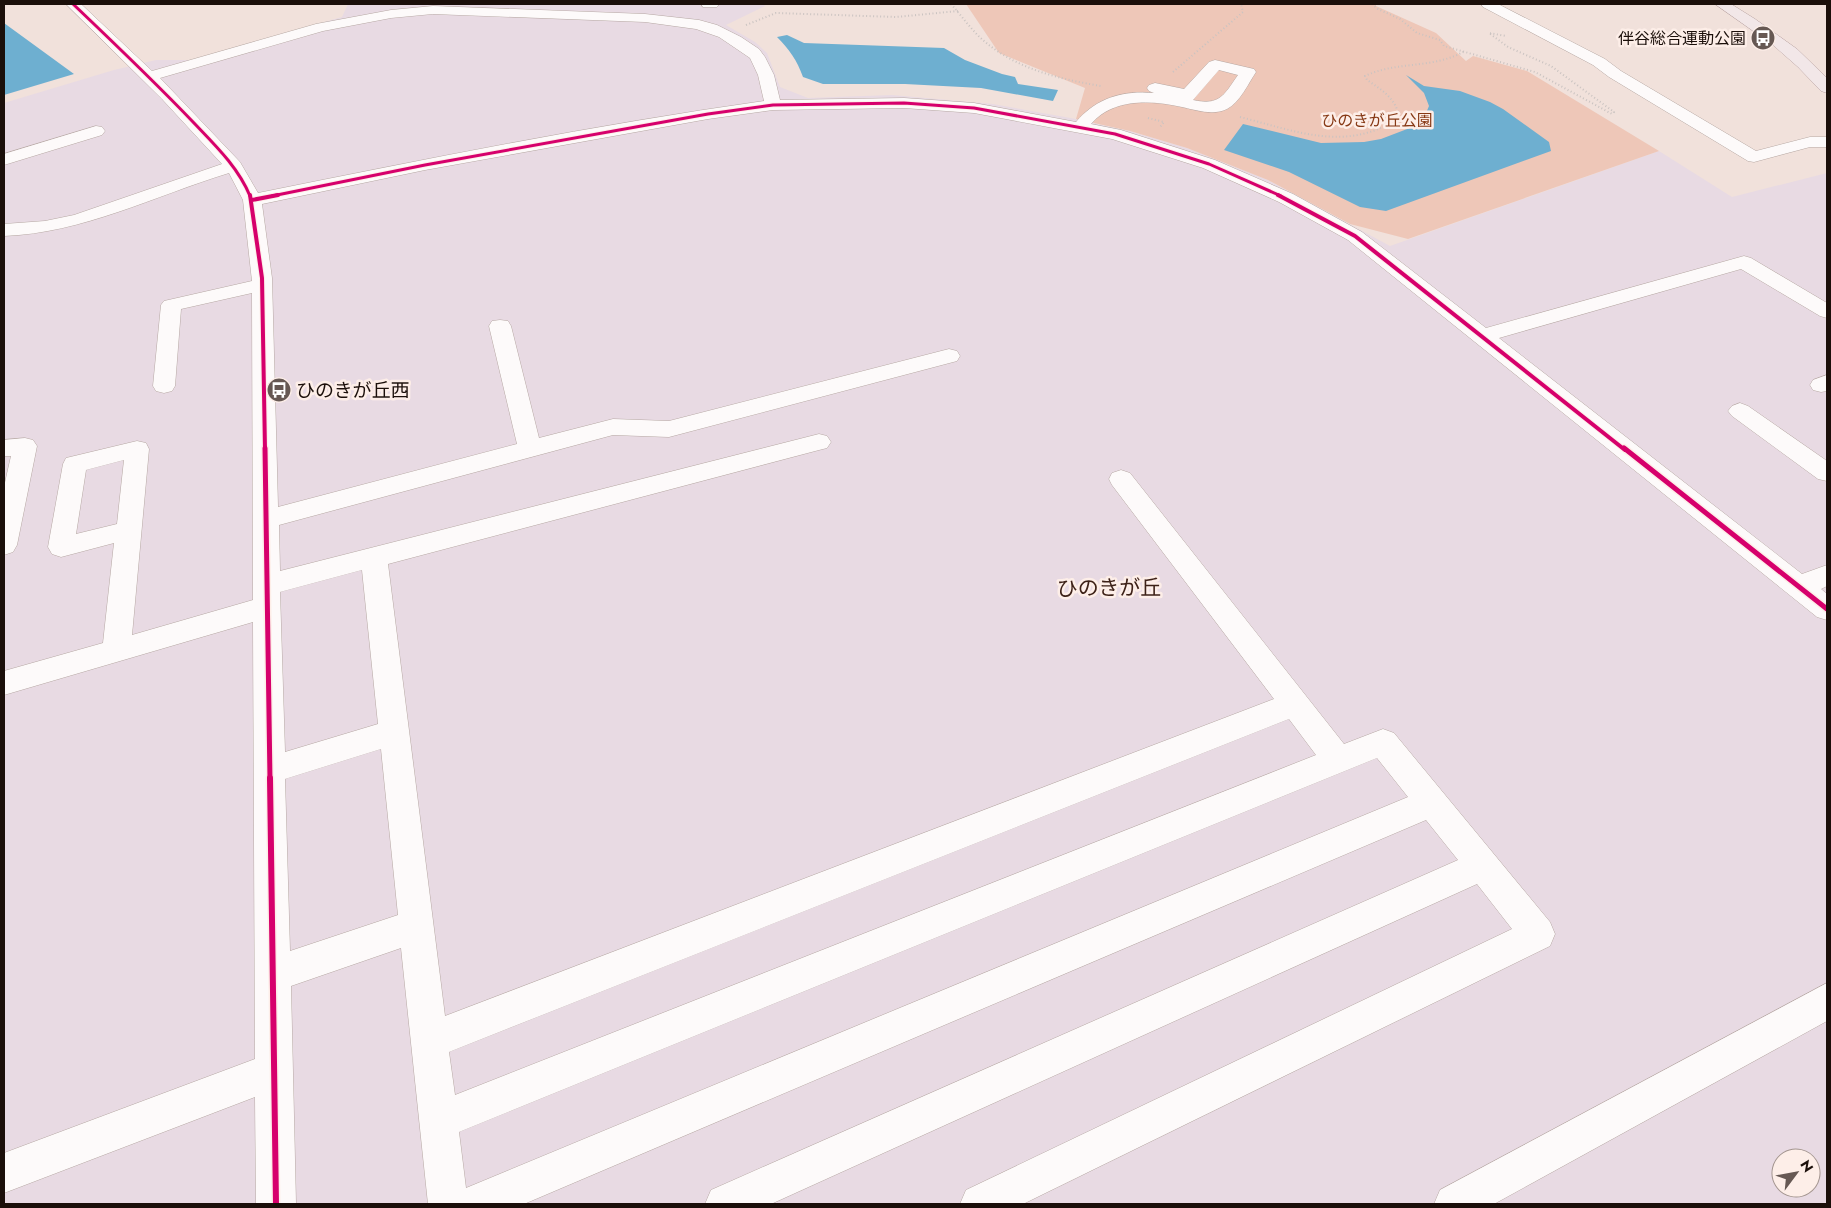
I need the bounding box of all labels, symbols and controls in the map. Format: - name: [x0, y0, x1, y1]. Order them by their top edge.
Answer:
- bus stop icon: 伴谷総合運動公園: [1750, 25, 1776, 51]
- place label: 伴谷総合運動公園: [1618, 27, 1746, 50]
- park label: ひのきが丘公園: [1321, 109, 1433, 132]
- bus stop icon: ひのきが丘西: [266, 377, 292, 403]
- place label: ひのきが丘西: [296, 377, 409, 404]
- district label: ひのきが丘: [1057, 573, 1161, 603]
- north arrow: [1771, 1148, 1821, 1198]
- text: N: [1796, 1156, 1818, 1176]

